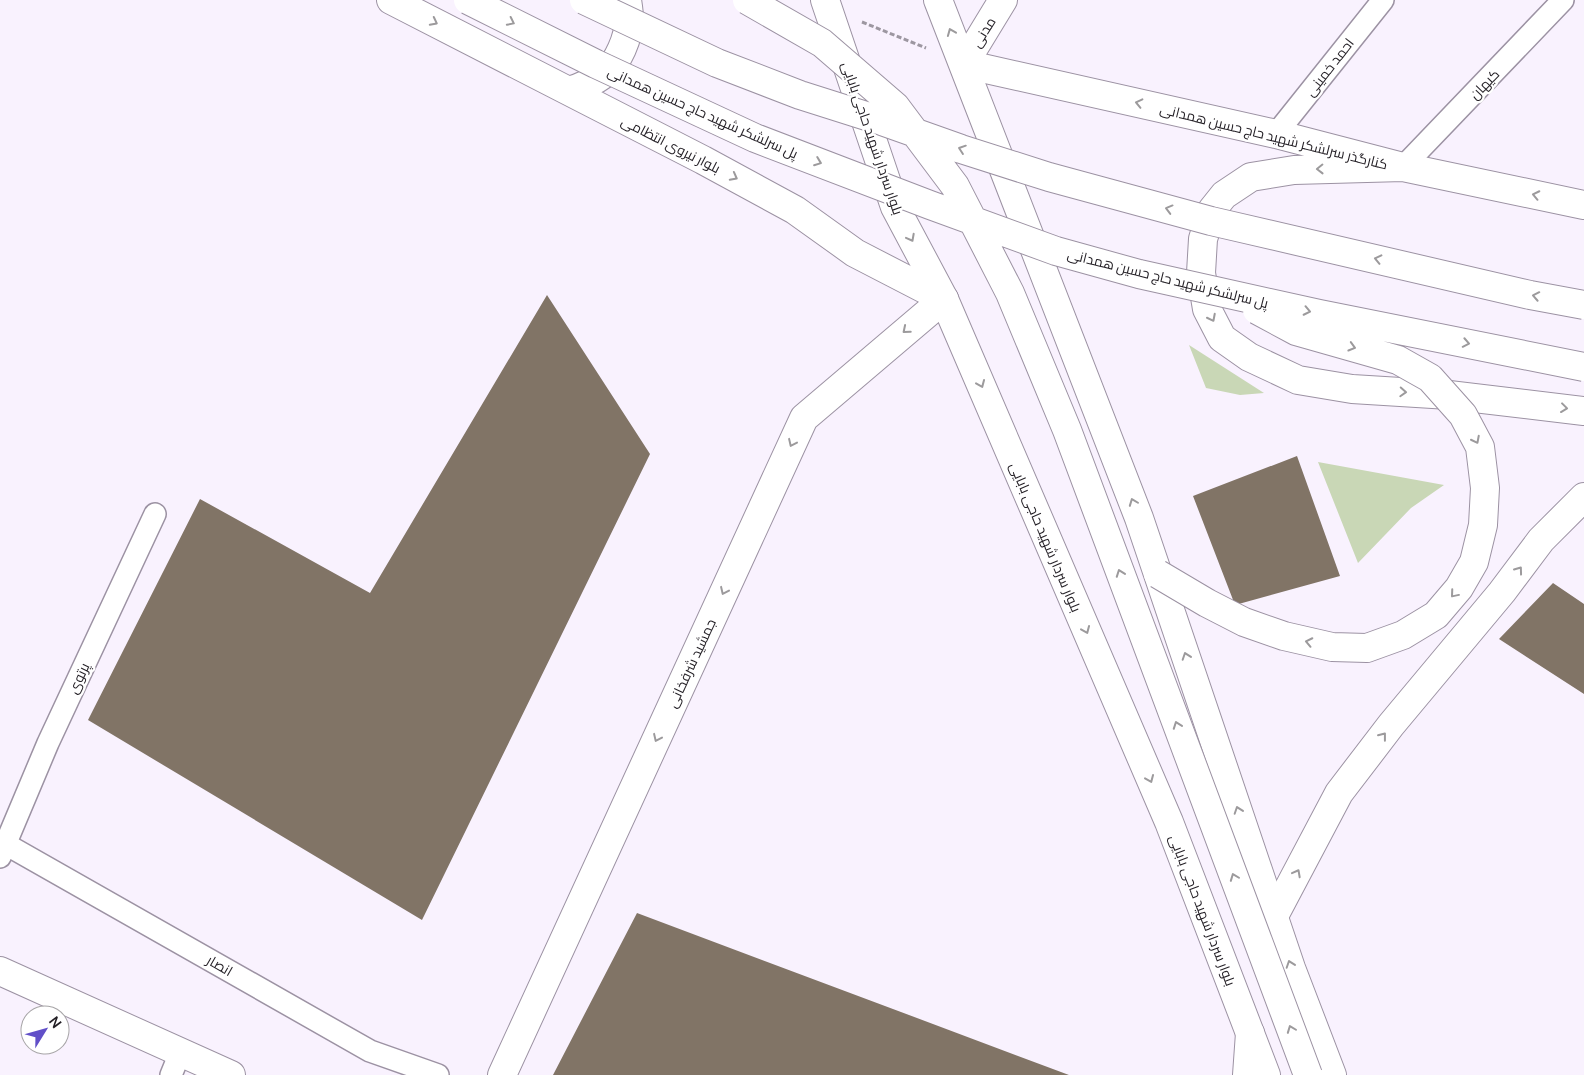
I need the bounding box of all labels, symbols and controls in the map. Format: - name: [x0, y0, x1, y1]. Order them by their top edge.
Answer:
- street label: مدنی: [966, 13, 1000, 51]
- one-way arrow: [429, 16, 438, 26]
- one-way arrow: [506, 16, 515, 26]
- one-way arrow: [947, 28, 957, 37]
- street label: احمد خمینی: [1300, 34, 1358, 100]
- street label: بلوار سردار شهید حاجی بابایی: [838, 59, 908, 217]
- street label: پل سرلشکر شهید حاج حسین همدانی: [604, 61, 801, 164]
- street label: کیهان: [1465, 65, 1503, 103]
- one-way arrow: [1135, 98, 1144, 109]
- street label: کنارگذر سرلشکر شهید حاج حسین همدانی: [1158, 98, 1390, 174]
- street label: بلوار نیروی انتظامی: [618, 111, 724, 177]
- one-way arrow: [959, 145, 967, 155]
- one-way arrow: [813, 156, 822, 166]
- one-way arrow: [1315, 164, 1323, 174]
- one-way arrow: [729, 171, 738, 181]
- one-way arrow: [1532, 190, 1541, 201]
- one-way arrow: [1165, 205, 1173, 215]
- one-way arrow: [905, 232, 915, 241]
- street label: پل سرلشکر شهید حاج حسین همدانی: [1065, 244, 1271, 313]
- one-way arrow: [1373, 254, 1382, 265]
- one-way arrow: [1532, 291, 1540, 302]
- one-way arrow: [1303, 305, 1312, 316]
- one-way arrow: [1206, 313, 1216, 322]
- one-way arrow: [903, 325, 912, 334]
- one-way arrow: [1462, 338, 1471, 348]
- one-way arrow: [1347, 341, 1356, 351]
- one-way arrow: [975, 379, 986, 388]
- one-way arrow: [1400, 387, 1407, 397]
- one-way arrow: [1561, 402, 1569, 413]
- one-way arrow: [1470, 435, 1480, 444]
- one-way arrow: [788, 438, 799, 447]
- street label: بلوار سردار شهید حاجی بابایی: [1006, 459, 1086, 615]
- one-way arrow: [1129, 499, 1139, 507]
- one-way arrow: [1513, 566, 1522, 576]
- one-way arrow: [1116, 569, 1126, 577]
- one-way arrow: [720, 586, 731, 595]
- one-way arrow: [1451, 588, 1459, 597]
- street label: جمشید شرفخانی: [662, 615, 720, 711]
- one-way arrow: [1080, 625, 1091, 634]
- one-way arrow: [1305, 637, 1314, 648]
- one-way arrow: [1181, 653, 1191, 661]
- street label: پرتوی: [63, 659, 94, 697]
- one-way arrow: [1173, 721, 1183, 730]
- one-way arrow: [652, 733, 663, 742]
- one-way arrow: [1377, 733, 1385, 742]
- one-way arrow: [1144, 774, 1155, 783]
- one-way arrow: [1234, 806, 1244, 815]
- street label: بلوار سردار شهید حاجی بابایی: [1165, 832, 1241, 988]
- one-way arrow: [1291, 869, 1301, 878]
- one-way arrow: [1230, 873, 1240, 882]
- street label: انصار: [203, 949, 237, 980]
- one-way arrow: [1286, 960, 1296, 969]
- north arrow: [20, 1005, 70, 1055]
- text: N: [45, 1012, 66, 1032]
- one-way arrow: [1287, 1026, 1297, 1034]

